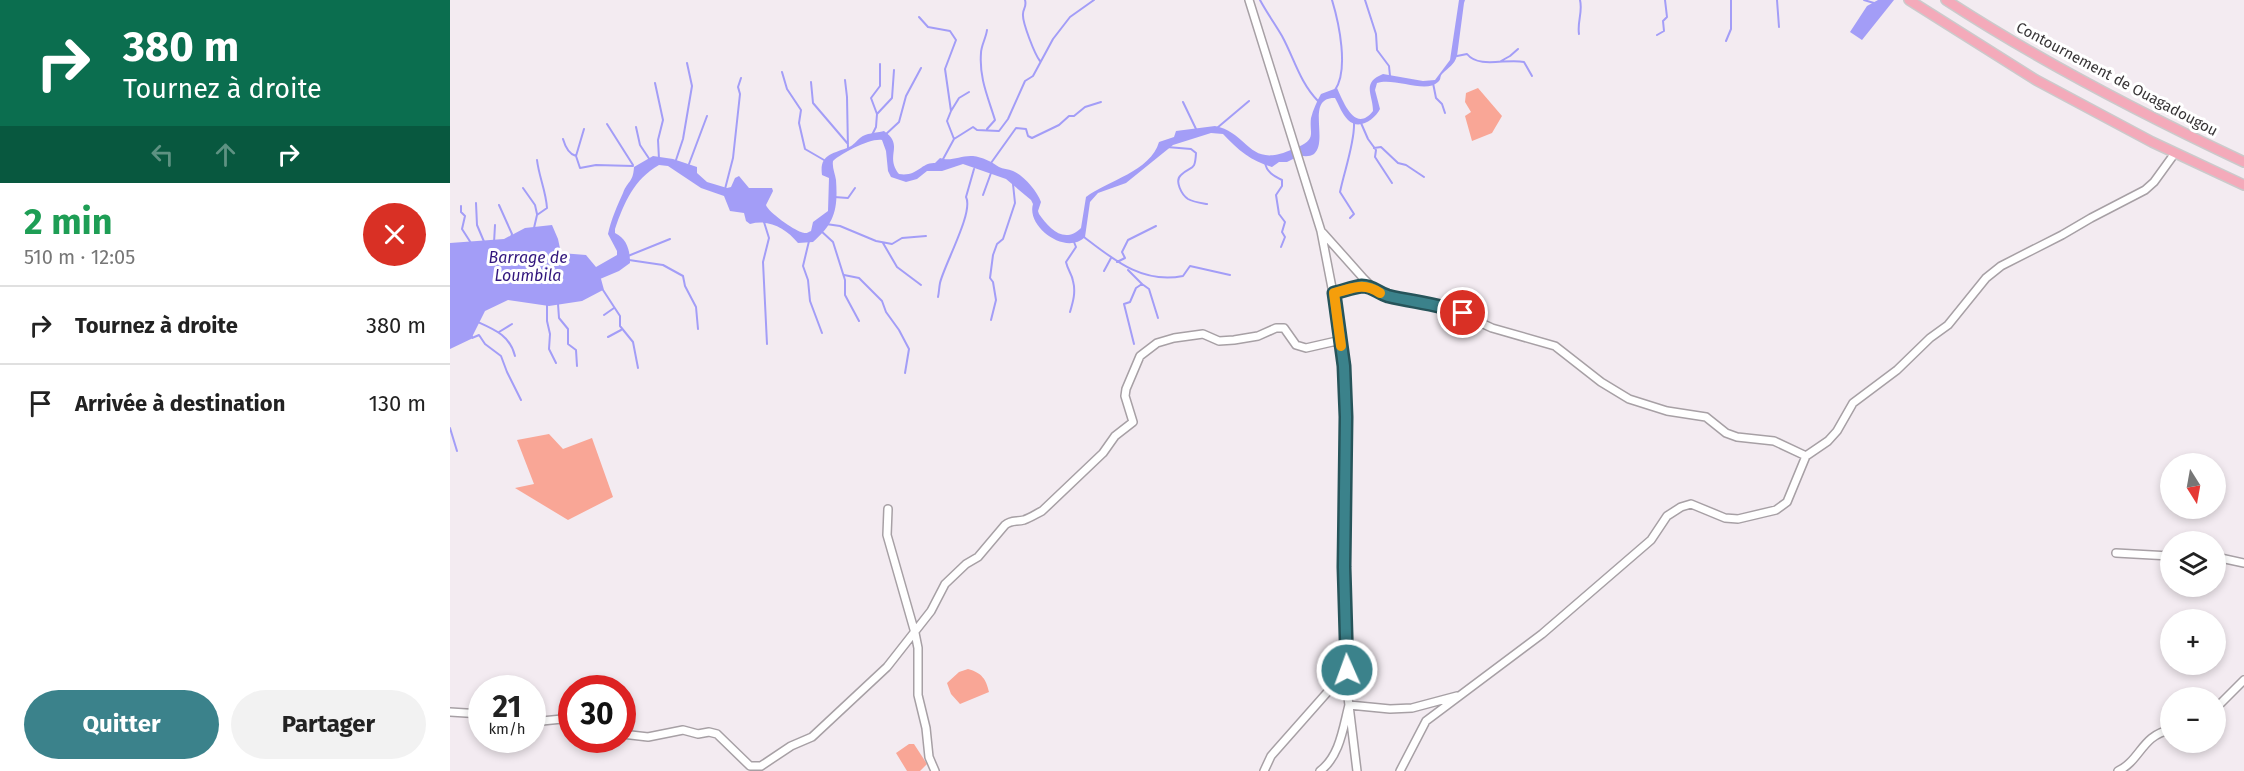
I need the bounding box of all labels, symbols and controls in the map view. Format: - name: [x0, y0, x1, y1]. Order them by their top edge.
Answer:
- street label: Contournement de Ouagadougou: [2013, 18, 2221, 140]
- text: 380 m: [123, 22, 239, 72]
- icon: right: [24, 24, 102, 102]
- text: Tournez à droite: [123, 73, 322, 105]
- icon: left: [146, 138, 179, 171]
- icon: ahead: [209, 138, 242, 171]
- icon: right: [272, 138, 305, 171]
- text: 2 min: [24, 200, 113, 244]
- button: close: [363, 203, 426, 266]
- text: 510 m · 12:05: [24, 245, 135, 269]
- water label: Barrage de Loumbila: [489, 248, 567, 285]
- pin: [1437, 287, 1488, 338]
- icon: arrive: [1446, 296, 1479, 329]
- icon: right: [24, 309, 57, 342]
- text: Tournez à droite: [75, 312, 238, 339]
- text: 380 m: [366, 312, 426, 339]
- icon: arrive: [24, 387, 57, 420]
- text: Arrivée à destination: [75, 390, 285, 417]
- text: 130 m: [369, 390, 426, 417]
- north arrow: [2160, 453, 2226, 519]
- map controls: [2160, 453, 2226, 753]
- button: layers: [2160, 531, 2226, 597]
- button: +: [2160, 609, 2226, 675]
- position arrow: [1315, 638, 1379, 702]
- speed limit sign: 30: [558, 675, 636, 753]
- button: −: [2160, 687, 2226, 753]
- text: 21: [493, 689, 521, 725]
- button: Quitter: [24, 690, 219, 759]
- button: Partager: [231, 690, 426, 759]
- text: km/h: [488, 720, 526, 738]

